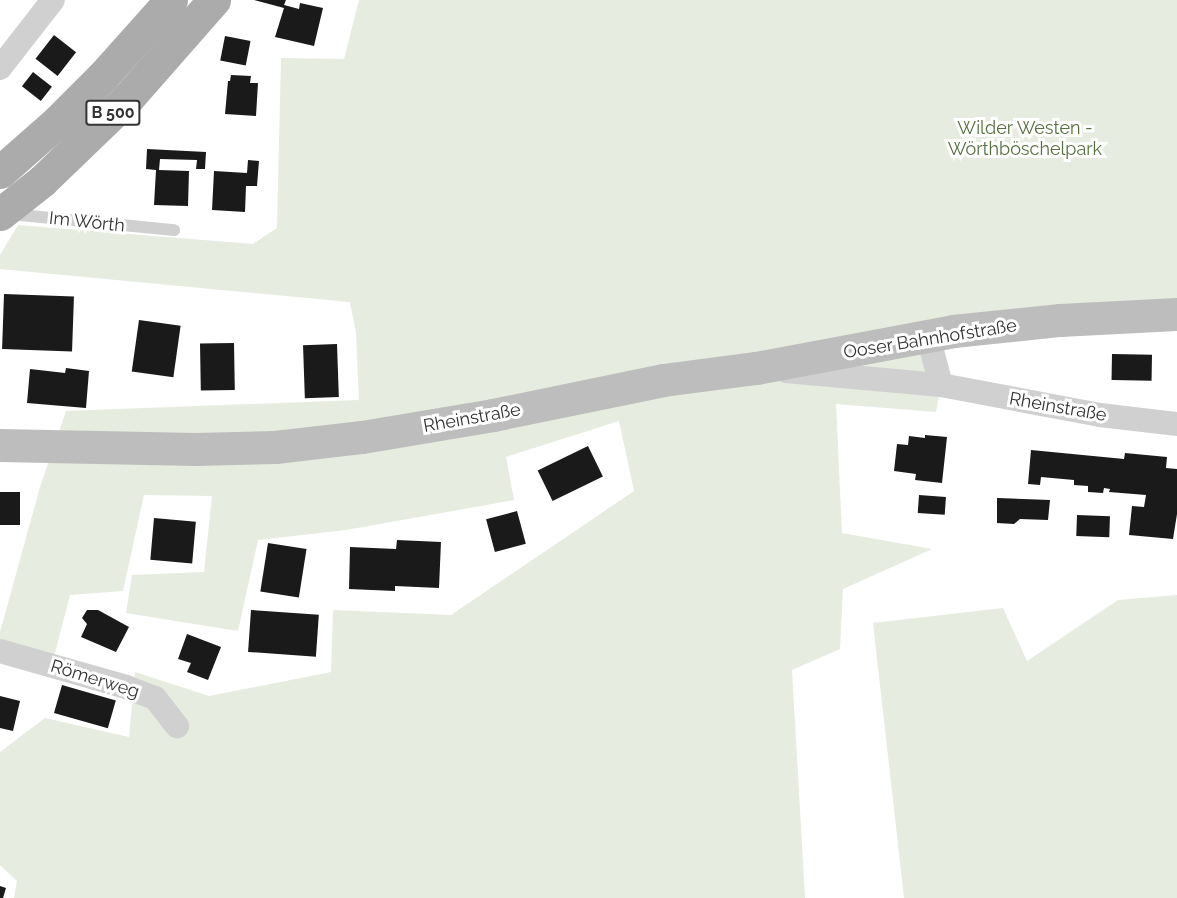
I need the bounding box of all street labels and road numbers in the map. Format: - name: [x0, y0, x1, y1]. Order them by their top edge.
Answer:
- road number: B 500: [84, 100, 142, 126]
- street label: Im Wörth: [48, 207, 126, 237]
- street label: Ooser Bahnhofstraße: [842, 315, 1018, 363]
- street label: Rheinstraße: [1008, 388, 1108, 426]
- street label: Rheinstraße: [422, 399, 522, 437]
- street label: Römerweg: [48, 655, 142, 703]

